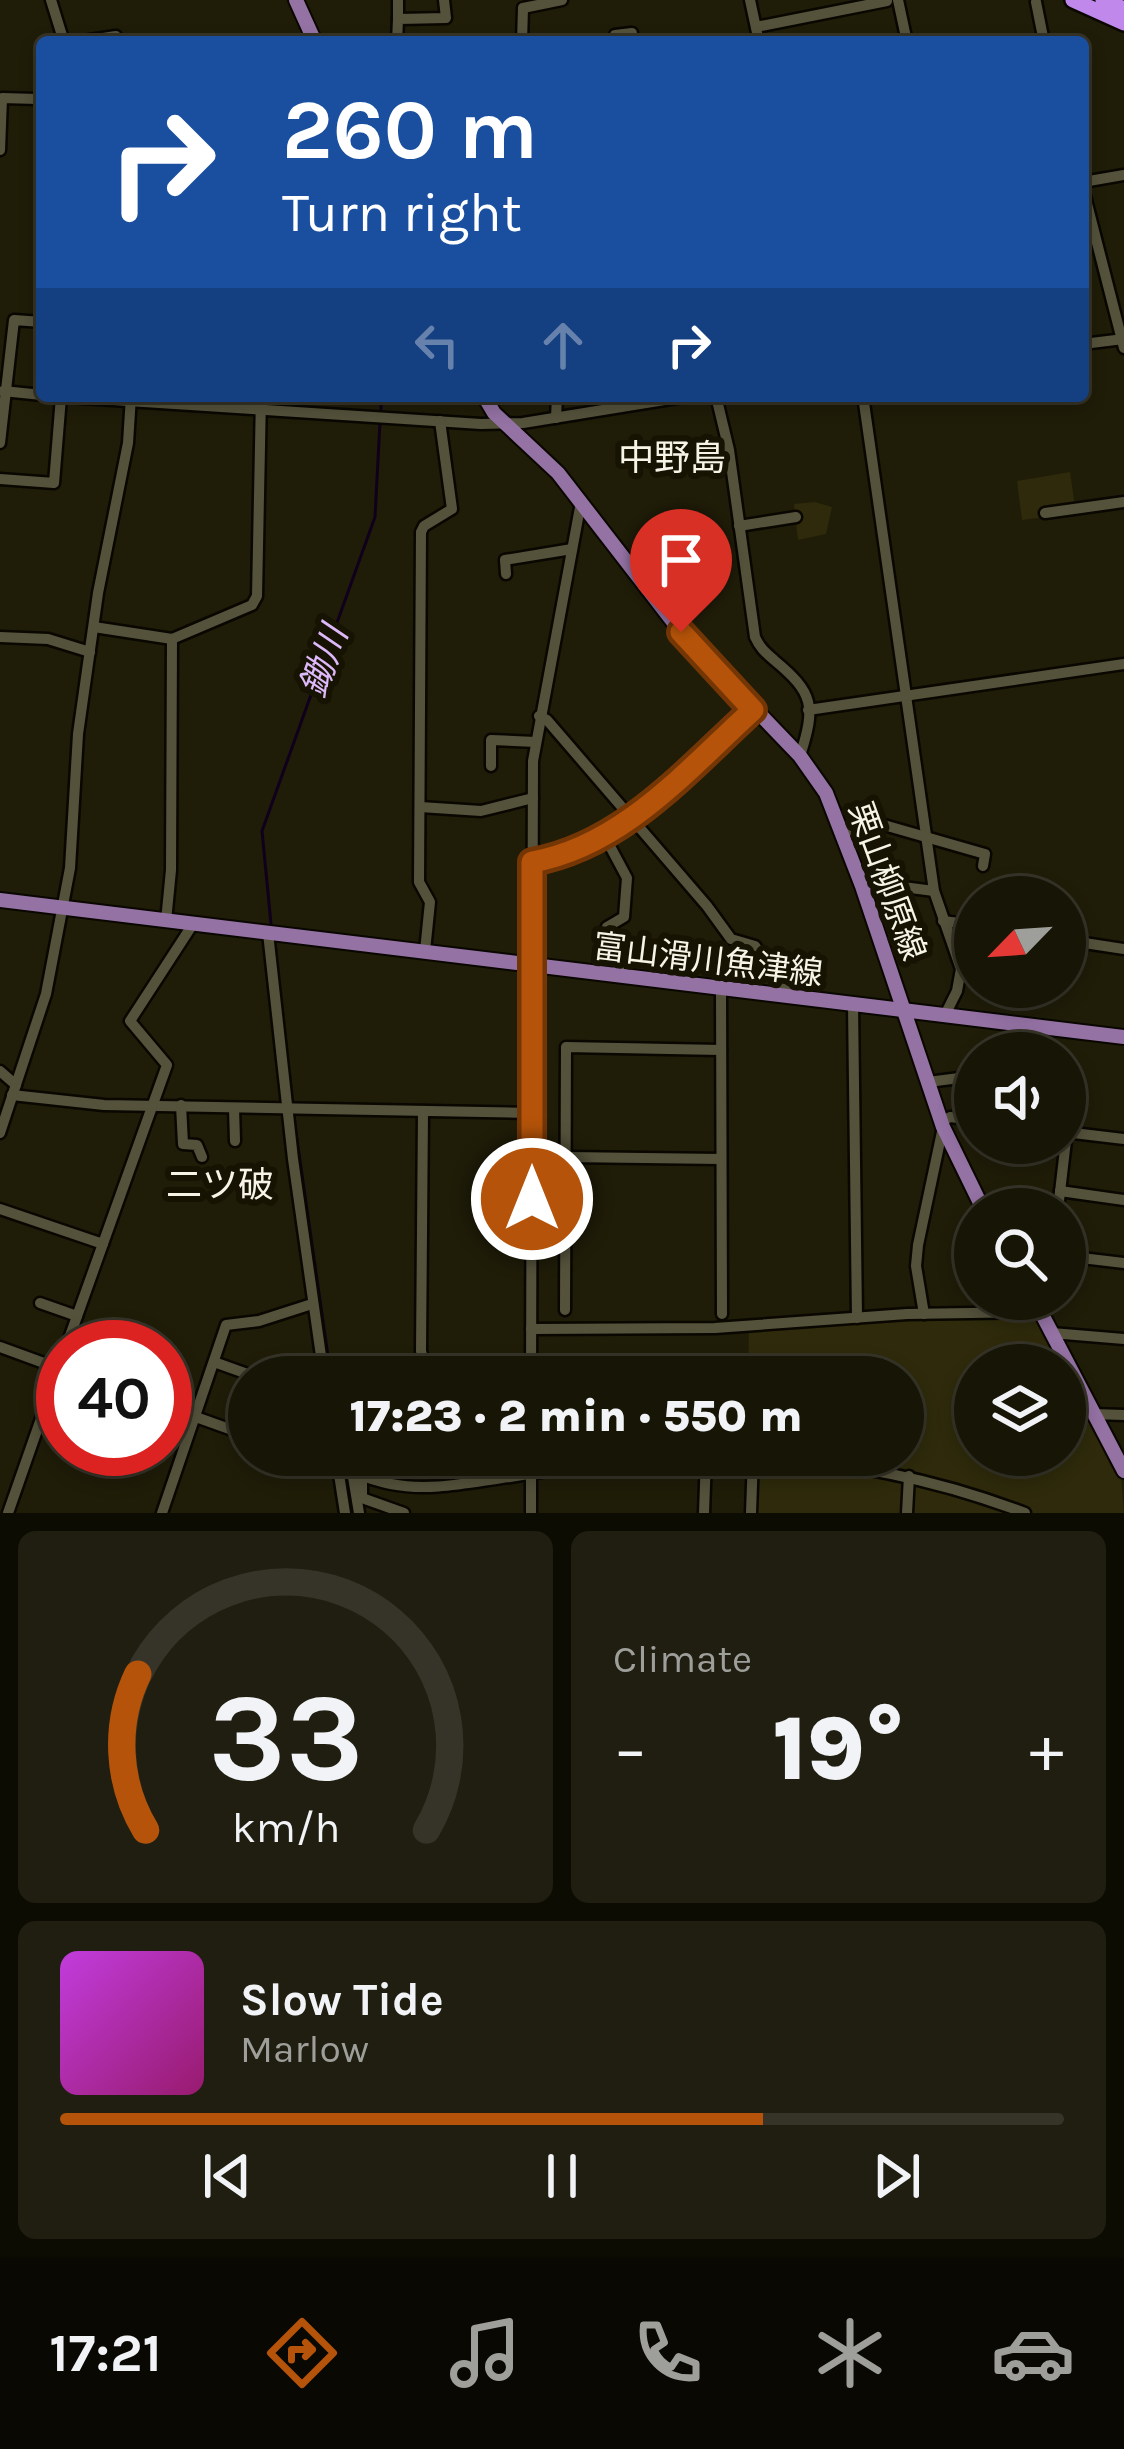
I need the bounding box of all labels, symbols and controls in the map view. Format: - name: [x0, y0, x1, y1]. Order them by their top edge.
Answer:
- text: 260 m: [282, 81, 538, 179]
- icon: right: [84, 84, 240, 240]
- text: Turn right: [282, 181, 522, 245]
- icon: left: [404, 312, 470, 378]
- icon: ahead: [530, 312, 596, 378]
- icon: right: [656, 312, 722, 378]
- district label: 中野島: [618, 437, 726, 479]
- pin: [630, 509, 732, 632]
- icon: arrive: [648, 527, 714, 593]
- water label: 鋤川: [292, 617, 357, 702]
- street label: 栗山柳原線: [841, 797, 933, 965]
- north arrow: [954, 876, 1086, 1008]
- map controls: [954, 876, 1086, 1476]
- street label: 富山滑川魚津線: [591, 927, 825, 993]
- button: sound: [954, 1032, 1086, 1164]
- position arrow: [469, 1136, 595, 1262]
- district label: 二ツ破: [166, 1164, 274, 1206]
- button: search: [954, 1188, 1086, 1320]
- speed limit sign: 40: [36, 1320, 192, 1476]
- button: layers: [954, 1344, 1086, 1476]
- text: 17:23 · 2 min · 550 m: [349, 1390, 803, 1442]
- text: Climate: [613, 1636, 752, 1682]
- text: 33: [208, 1665, 363, 1810]
- text: 19°: [773, 1696, 904, 1802]
- text: −: [613, 1710, 648, 1788]
- text: +: [1029, 1710, 1064, 1788]
- text: km/h: [231, 1803, 340, 1853]
- text: Slow Tide: [240, 1974, 444, 2026]
- text: Marlow: [240, 2026, 369, 2072]
- icon: previous: [194, 2143, 260, 2209]
- icon: pause: [529, 2143, 595, 2209]
- icon: next: [864, 2143, 930, 2209]
- icon: directions: [260, 2311, 344, 2395]
- icon: music: [443, 2311, 527, 2395]
- icon: phone: [626, 2311, 710, 2395]
- icon: climate: [808, 2311, 892, 2395]
- icon: car: [991, 2311, 1075, 2395]
- text: 17:21: [49, 2321, 162, 2385]

